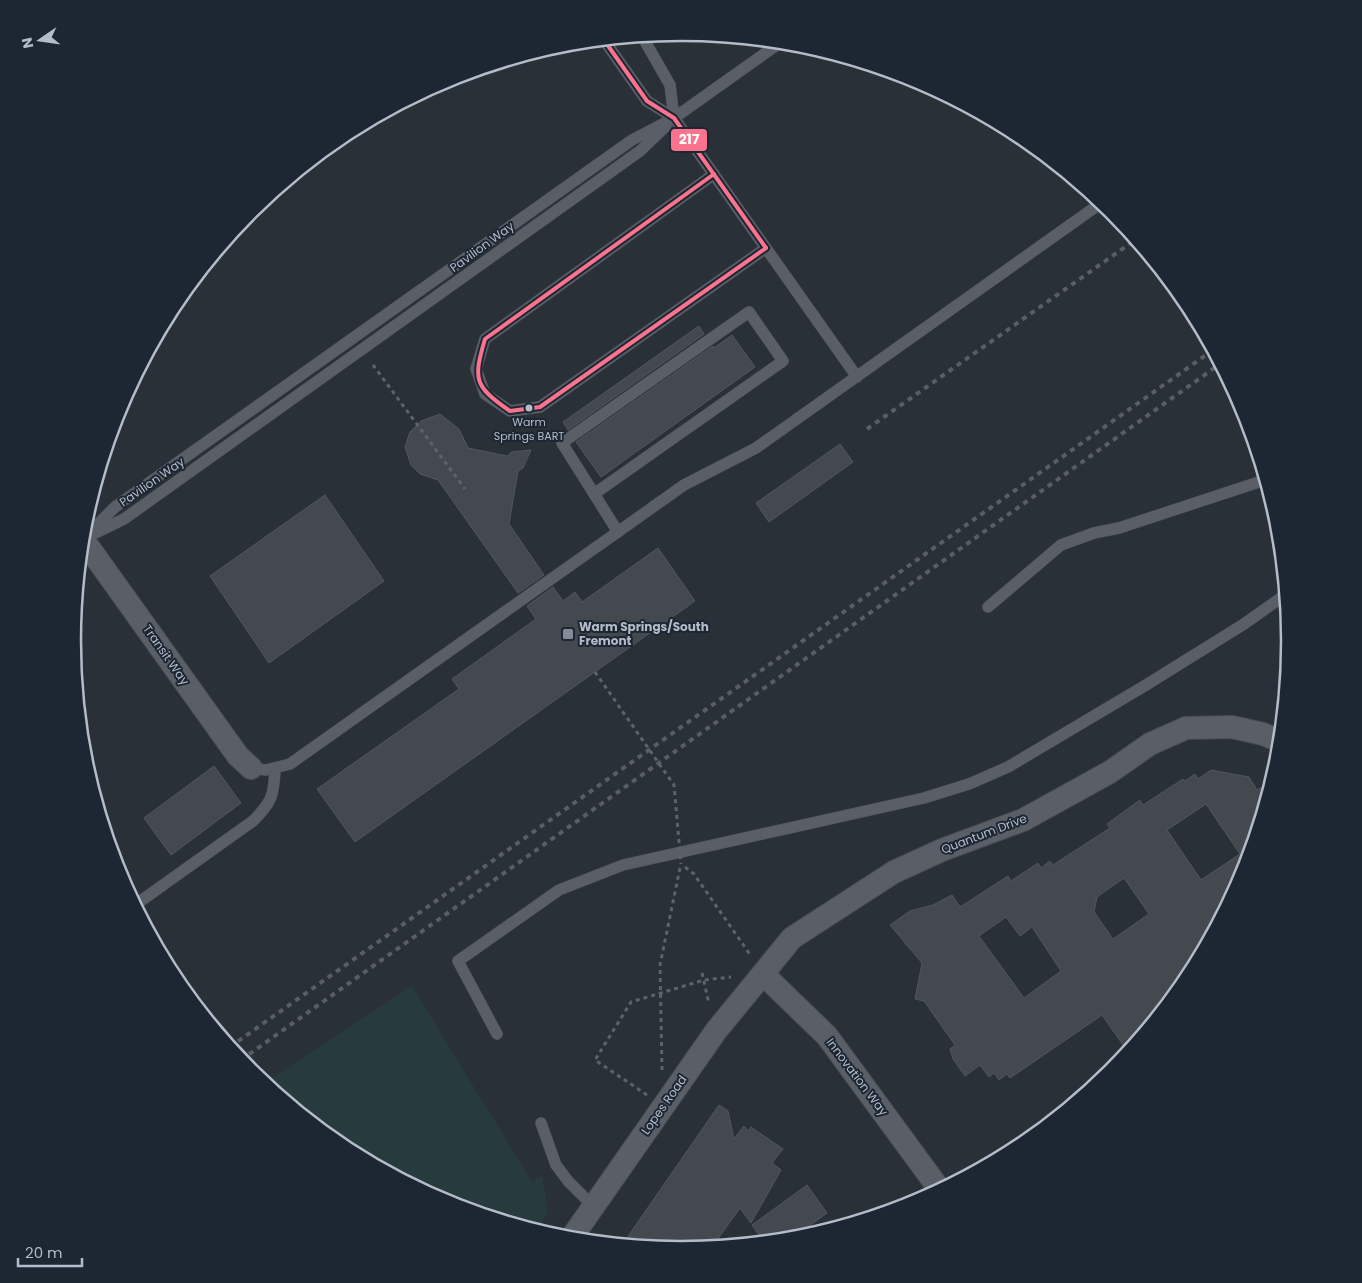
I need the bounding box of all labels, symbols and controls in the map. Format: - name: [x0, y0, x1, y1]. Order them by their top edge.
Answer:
- north arrow: [15, 15, 65, 65]
- text: N: [16, 36, 38, 50]
- line badge: 217: [670, 128, 708, 152]
- text: 217: [679, 129, 700, 149]
- street label: Pavilion Way: [446, 217, 518, 276]
- marker: Warm Springs BART: [524, 403, 534, 413]
- place label: Warm Springs BART: [494, 414, 564, 444]
- street label: Pavilion Way: [116, 453, 188, 510]
- place label: Warm Springs/South Fremont: [579, 618, 709, 649]
- street label: Transit Way: [139, 621, 194, 689]
- marker: Warm Springs/South Fremont: [561, 627, 575, 641]
- street label: Quantum Drive: [938, 809, 1029, 858]
- street label: Innovation Way: [823, 1034, 892, 1119]
- street label: Lopes Road: [637, 1072, 690, 1138]
- scale bar: [18, 1236, 81, 1268]
- text: 20 m: [25, 1242, 63, 1263]

